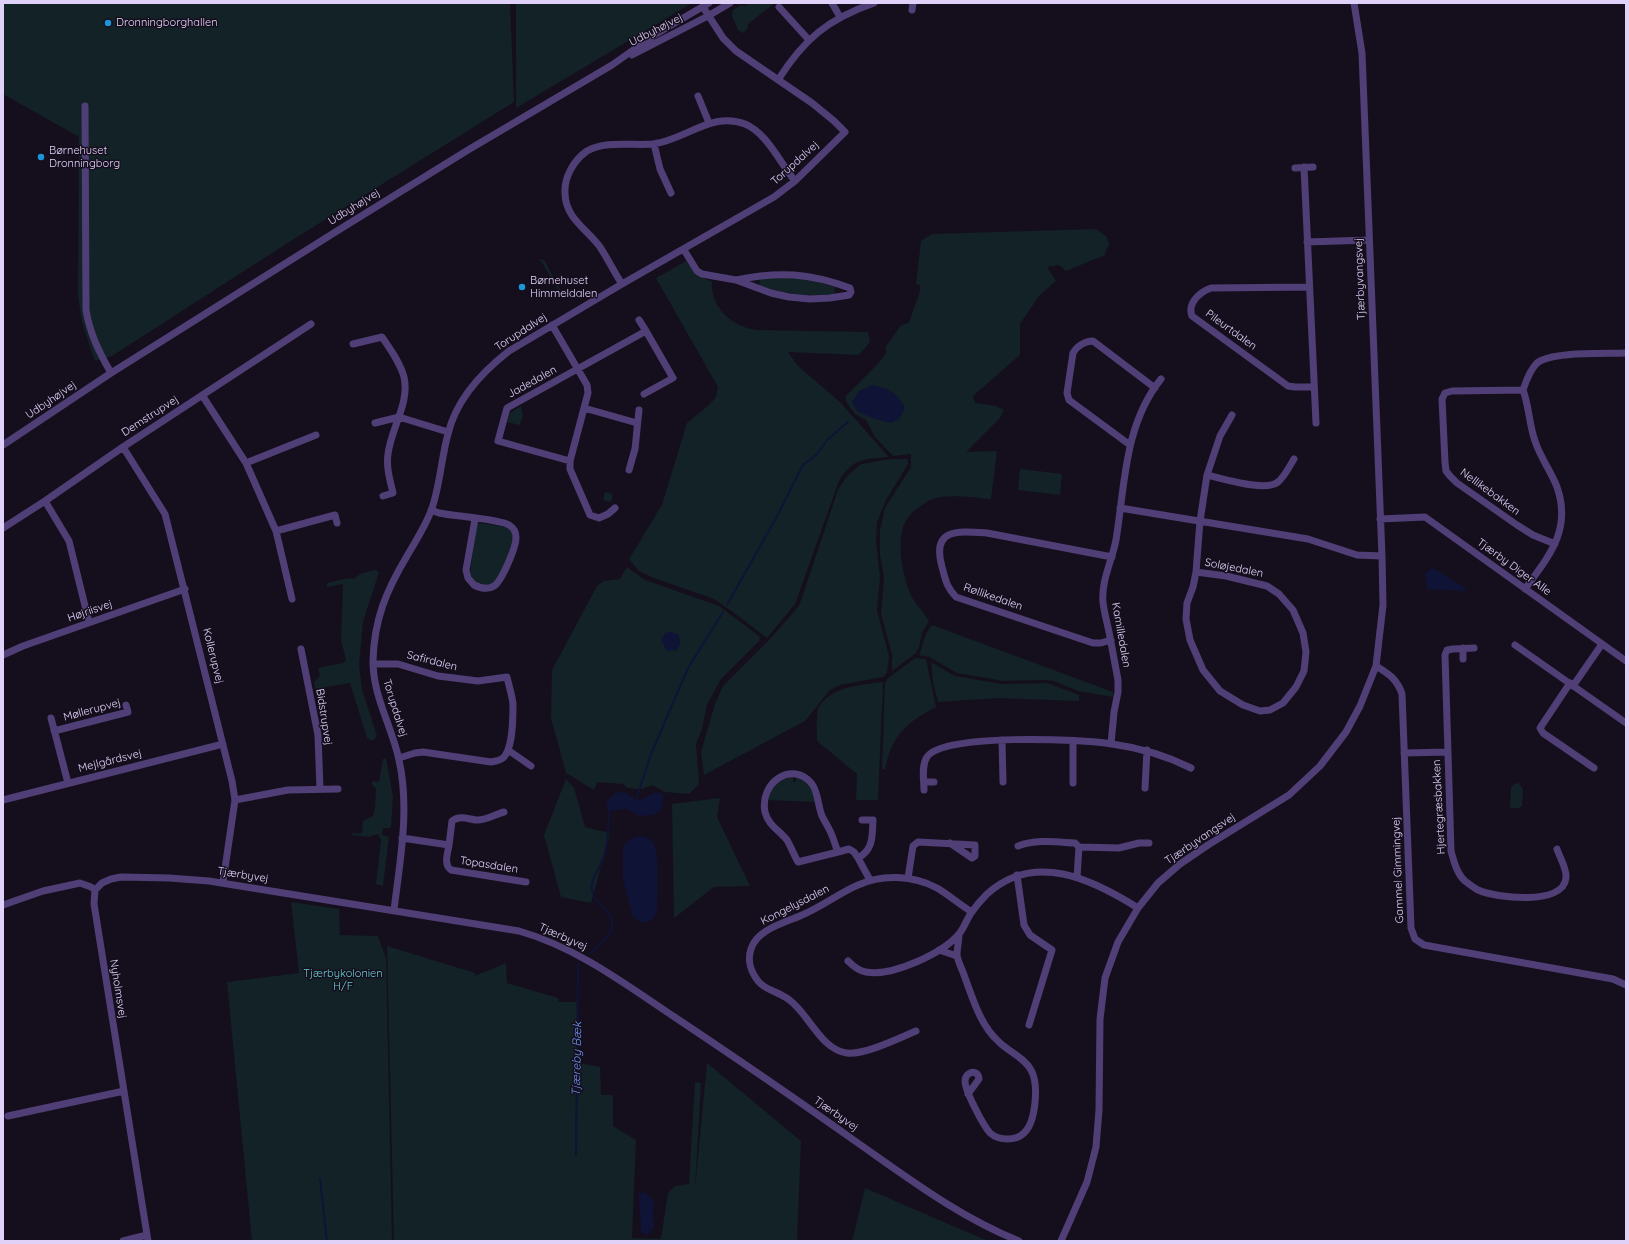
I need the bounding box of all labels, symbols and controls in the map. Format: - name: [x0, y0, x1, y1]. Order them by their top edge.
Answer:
- street label: Udbyhøjvej: [627, 11, 685, 49]
- place label: Dronningborghallen: [116, 16, 218, 30]
- marker: Dronningborghallen: [103, 18, 113, 28]
- street label: Torupdalvej: [768, 138, 822, 188]
- place label: Børnehuset Dronningborg: [49, 144, 120, 170]
- marker: Børnehuset Dronningborg: [36, 152, 46, 162]
- street label: Udbyhøjvej: [326, 186, 382, 228]
- street label: Tjærbyvangsvej: [1352, 238, 1368, 320]
- place label: Børnehuset Himmeldalen: [530, 274, 597, 300]
- marker: Børnehuset Himmeldalen: [517, 282, 527, 292]
- street label: Pileurtdalen: [1203, 307, 1259, 353]
- street label: Torupdalvej: [492, 310, 550, 354]
- street label: Jadedalen: [505, 363, 559, 401]
- street label: Udbyhøjvej: [23, 378, 79, 422]
- street label: Demstrupvej: [119, 393, 181, 439]
- street label: Nellikebakken: [1457, 466, 1523, 518]
- street label: Tjærby Diger Alle: [1474, 536, 1554, 598]
- street label: Soløjedalen: [1204, 556, 1264, 580]
- street label: Røllikedalen: [962, 581, 1024, 613]
- street label: Højriisvej: [66, 597, 114, 625]
- street label: Kamilledalen: [1109, 601, 1133, 669]
- street label: Kollerupvej: [200, 627, 226, 685]
- street label: Safirdalen: [405, 648, 459, 674]
- street label: Torupdalvej: [380, 678, 410, 738]
- street label: Bidstrupvej: [313, 688, 335, 746]
- street label: Møllerupvej: [62, 696, 122, 724]
- street label: Mejlgårdsvej: [77, 747, 143, 775]
- street label: Hjertegræsbakken: [1430, 759, 1448, 855]
- street label: Tjærbyvangsvej: [1162, 810, 1238, 868]
- street label: Gammel Gimmingvej: [1390, 816, 1406, 924]
- street label: Topasdalen: [459, 854, 519, 876]
- street label: Tjærbyvej: [216, 864, 270, 886]
- street label: Kongelysdalen: [759, 882, 831, 928]
- street label: Tjærbyvej: [537, 920, 589, 954]
- street label: Nyholmsvej: [107, 958, 129, 1020]
- park label: Tjærbykolonien H/F: [303, 967, 383, 993]
- water label: Tjæreby Bæk: [569, 1021, 585, 1097]
- street label: Tjærbyvej: [811, 1094, 861, 1134]

